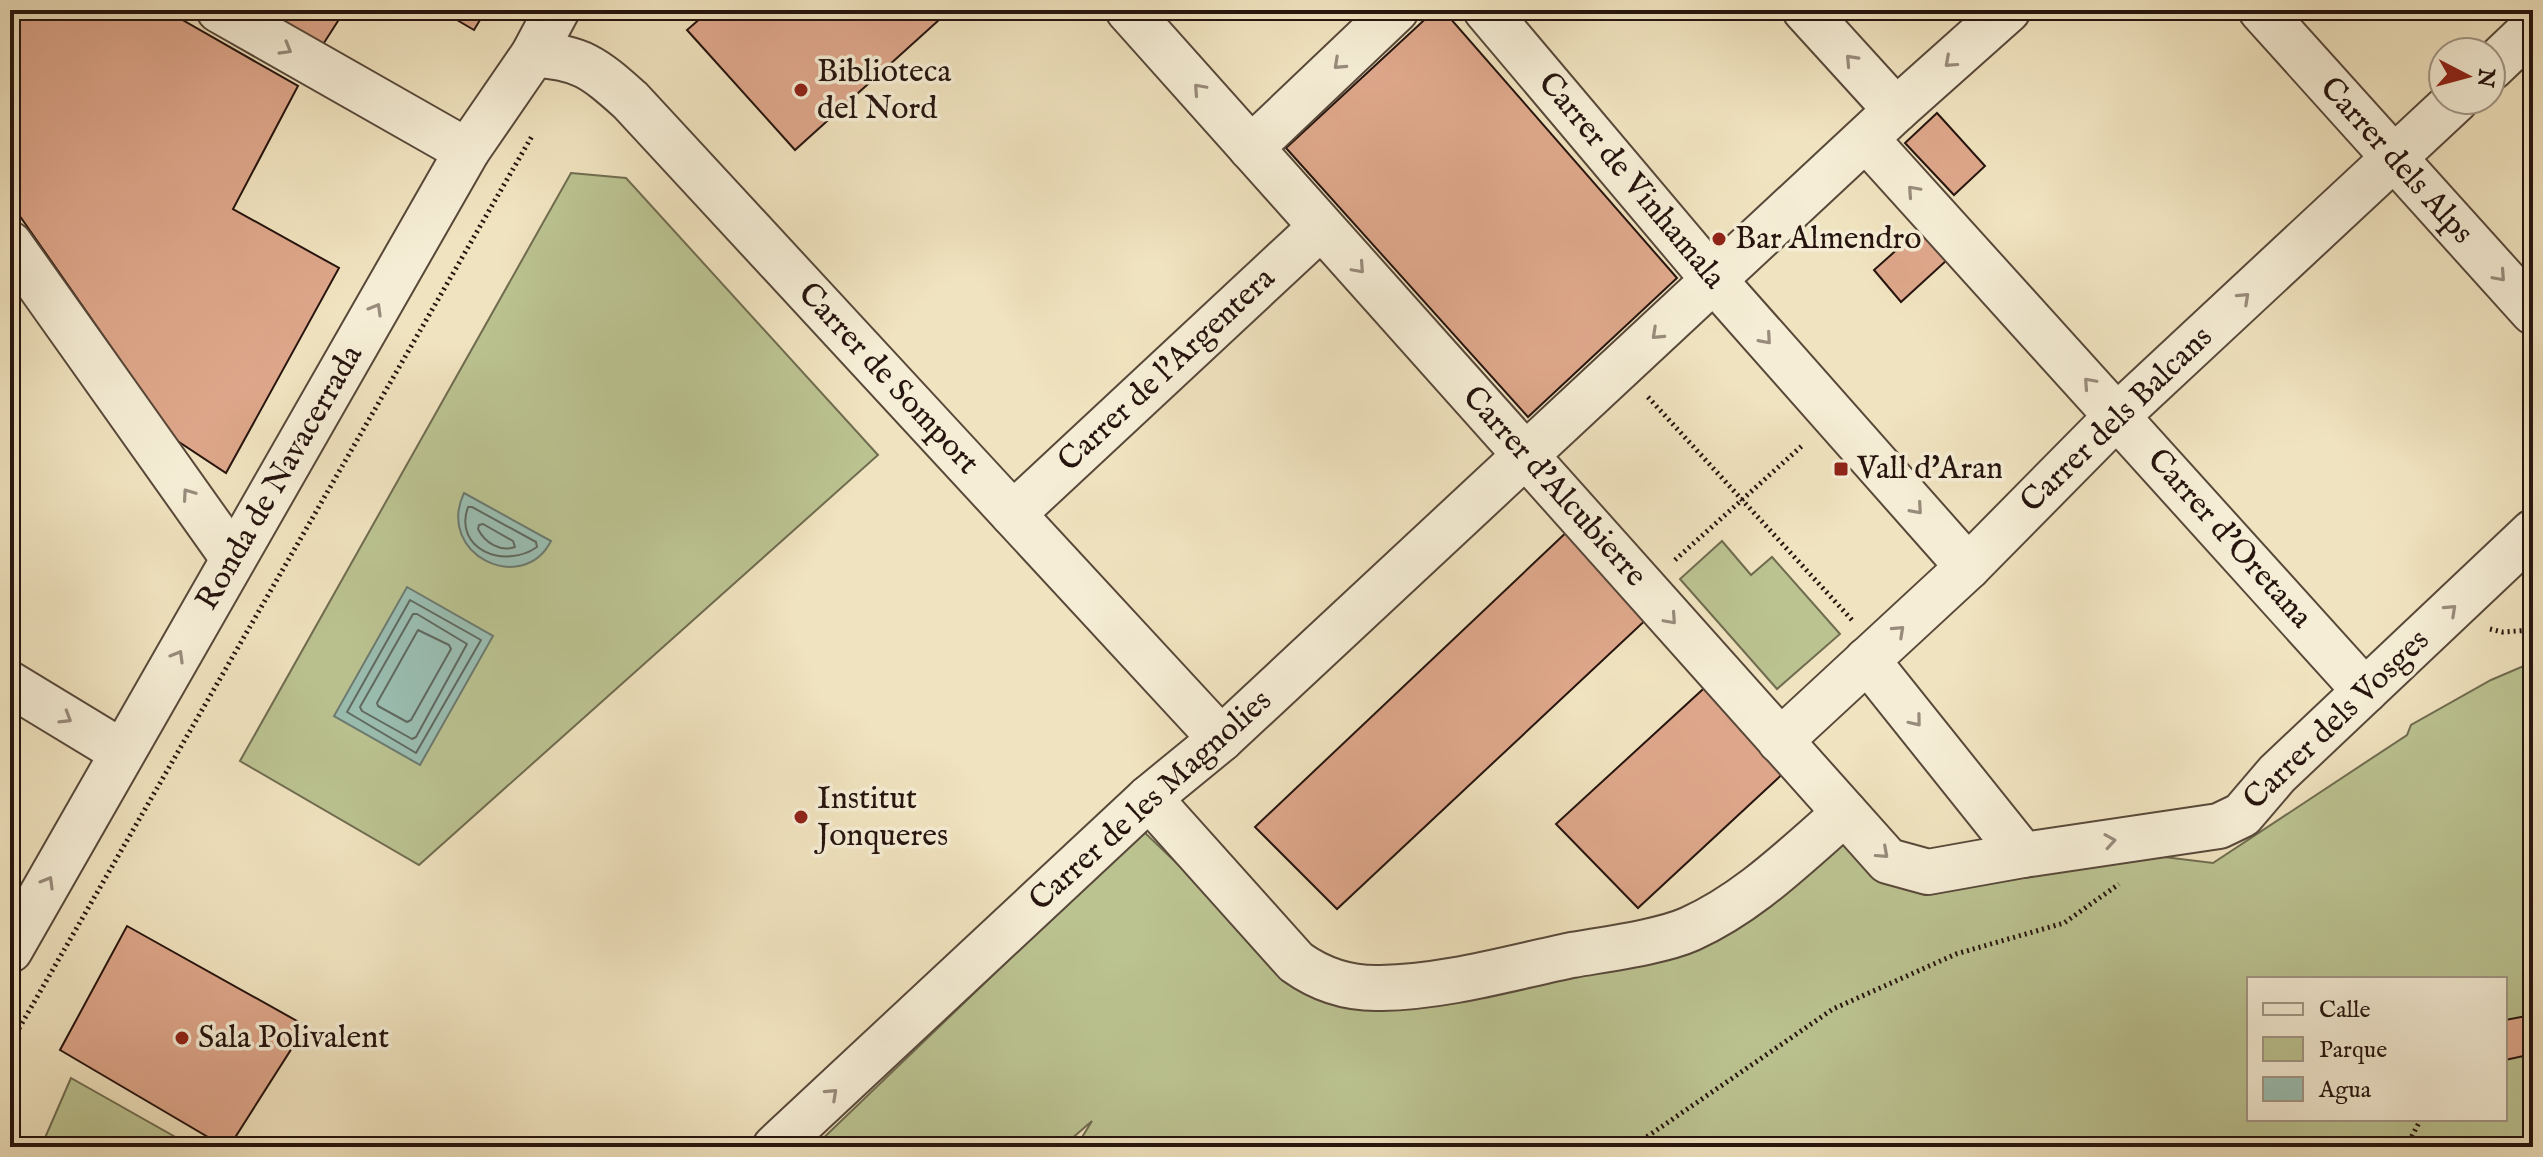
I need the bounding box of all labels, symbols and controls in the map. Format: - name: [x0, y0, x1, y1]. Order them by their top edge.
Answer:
- north arrow: [2427, 36, 2507, 116]
- one-way arrow: [278, 39, 292, 55]
- place label: Biblioteca del Nord: [817, 52, 951, 130]
- one-way arrow: [1944, 52, 1959, 67]
- one-way arrow: [1334, 54, 1349, 68]
- one-way arrow: [1845, 55, 1860, 69]
- street label: Carrer de Vinhamala: [1528, 64, 1734, 298]
- text: N: [2470, 66, 2500, 89]
- street label: Carrer dels Alps: [2310, 69, 2482, 253]
- marker: Biblioteca del Nord: [792, 81, 810, 99]
- one-way arrow: [1194, 84, 1209, 99]
- one-way arrow: [1908, 186, 1923, 200]
- place label: Bar Almendro: [1735, 219, 1922, 260]
- marker: Bar Almendro: [1710, 230, 1728, 248]
- street label: Carrer de l'Argentera: [1050, 259, 1284, 481]
- one-way arrow: [1349, 259, 1363, 274]
- one-way arrow: [2491, 267, 2506, 281]
- street label: Carrer de Somport: [788, 274, 988, 484]
- one-way arrow: [2235, 292, 2249, 307]
- one-way arrow: [366, 303, 382, 318]
- street label: Carrer dels Balcans: [2012, 318, 2222, 522]
- one-way arrow: [1652, 324, 1667, 338]
- one-way arrow: [1756, 329, 1771, 344]
- street label: Ronda de Navacerrada: [187, 338, 373, 618]
- street label: Carrer d'Alcubierre: [1453, 378, 1655, 596]
- one-way arrow: [2083, 378, 2098, 392]
- street label: Carrer d'Oretana: [2137, 441, 2321, 638]
- place label: Vall d'Aran: [1856, 449, 2003, 490]
- marker: Vall d'Aran: [1832, 460, 1850, 478]
- one-way arrow: [183, 489, 198, 503]
- one-way arrow: [1907, 500, 1922, 515]
- one-way arrow: [2441, 605, 2456, 619]
- one-way arrow: [1662, 609, 1676, 624]
- street label: Carrer dels Vosges: [2235, 621, 2439, 819]
- one-way arrow: [1889, 626, 1904, 640]
- one-way arrow: [168, 651, 184, 665]
- street label: Carrer de les Magnolies: [1021, 681, 1281, 921]
- one-way arrow: [57, 708, 72, 724]
- one-way arrow: [1906, 712, 1921, 726]
- place label: Institut Jonqueres: [814, 779, 948, 857]
- marker: Institut Jonqueres: [792, 808, 810, 826]
- one-way arrow: [2103, 834, 2117, 851]
- one-way arrow: [1874, 844, 1888, 858]
- one-way arrow: [39, 876, 54, 890]
- legend: [2247, 977, 2507, 1121]
- text: Calle: [2319, 995, 2371, 1026]
- place label: Sala Polivalent: [198, 1018, 389, 1059]
- marker: Sala Polivalent: [173, 1029, 191, 1047]
- text: Parque: [2319, 1035, 2387, 1066]
- text: Agua: [2318, 1075, 2372, 1106]
- one-way arrow: [823, 1090, 838, 1104]

